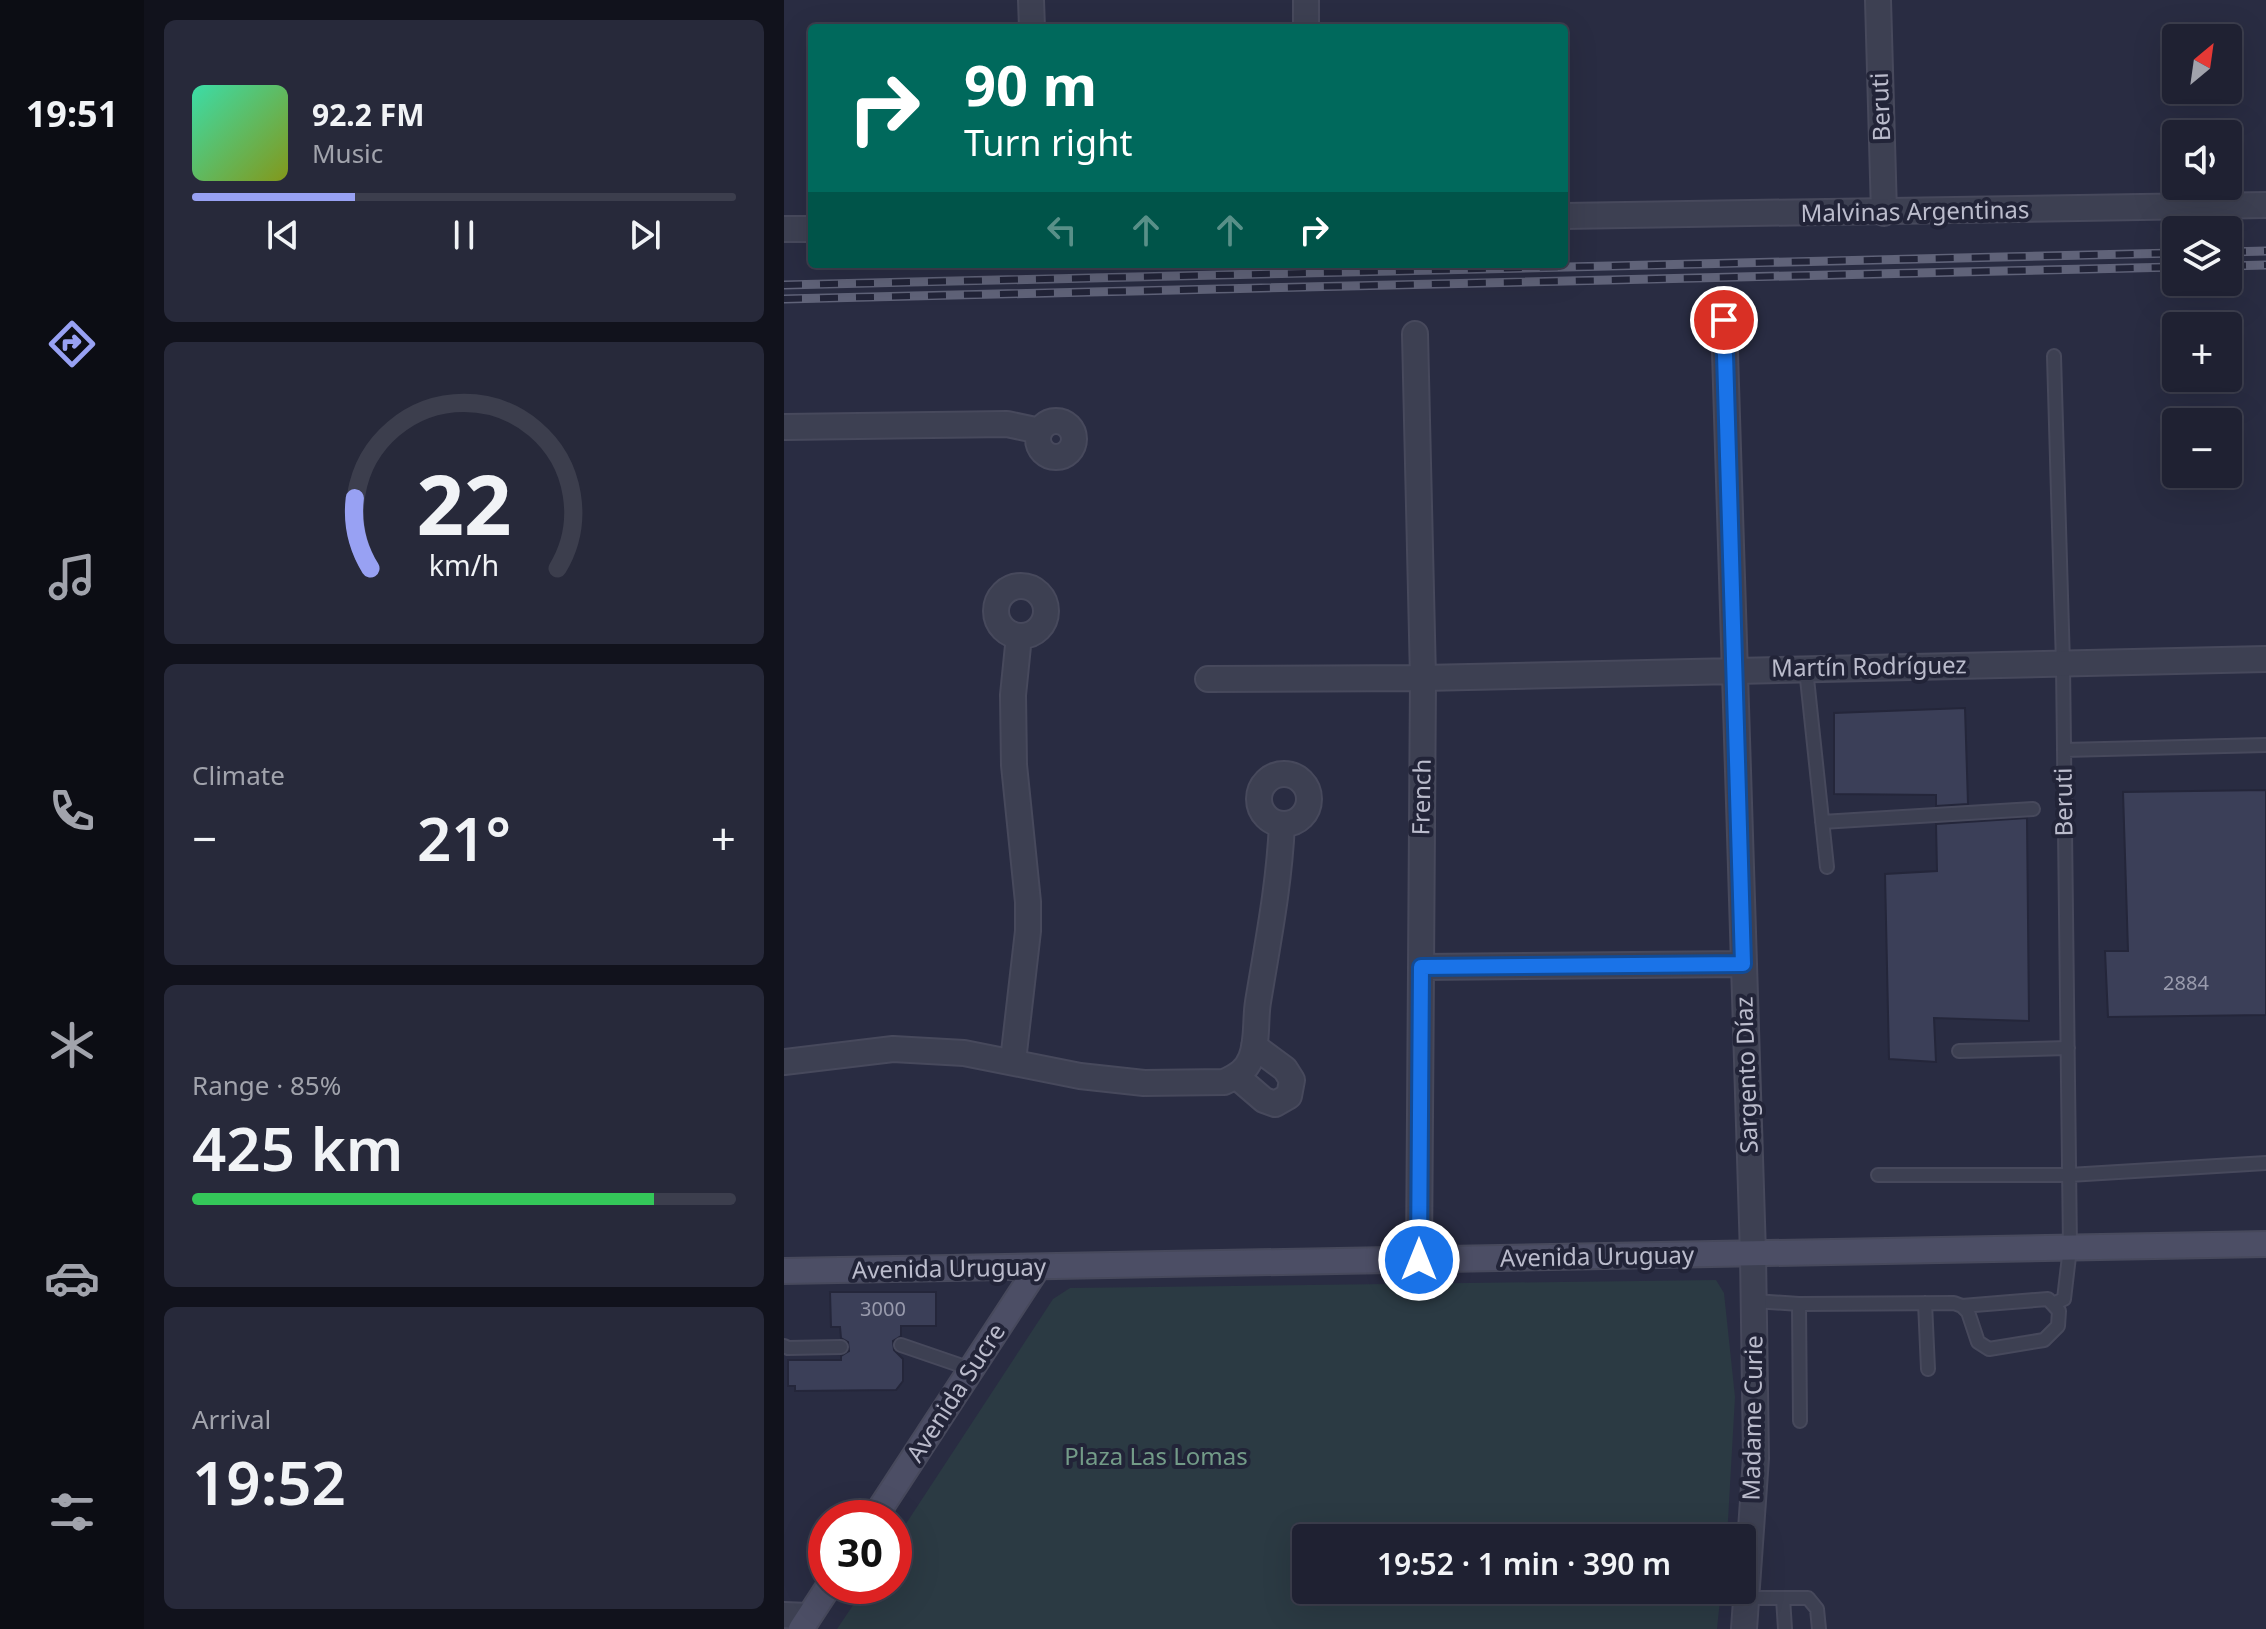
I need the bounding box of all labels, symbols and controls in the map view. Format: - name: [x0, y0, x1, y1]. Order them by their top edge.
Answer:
- north arrow: [2162, 24, 2242, 104]
- map controls: [2162, 24, 2242, 488]
- text: 90 m: [964, 46, 1097, 122]
- icon: right: [832, 56, 936, 160]
- street label: Beruti: [1862, 72, 1897, 142]
- text: 19:51: [26, 89, 118, 138]
- text: 92.2 FM: [312, 94, 424, 135]
- text: Turn right: [964, 118, 1132, 167]
- button: sound: [2162, 120, 2242, 200]
- text: Music: [312, 135, 383, 171]
- street label: Malvinas Argentinas: [1800, 192, 2030, 229]
- icon: left: [1040, 208, 1084, 252]
- icon: ahead: [1124, 208, 1168, 252]
- icon: ahead: [1208, 208, 1252, 252]
- icon: right: [1292, 208, 1336, 252]
- icon: previous: [261, 213, 305, 257]
- icon: pause: [442, 213, 486, 257]
- icon: next: [623, 213, 667, 257]
- button: layers: [2162, 216, 2242, 296]
- pin: [1690, 286, 1758, 354]
- icon: arrive: [1702, 298, 1746, 342]
- button: +: [2162, 312, 2242, 392]
- icon: directions: [44, 316, 100, 372]
- button: −: [2162, 408, 2242, 488]
- text: 22: [416, 445, 512, 558]
- text: km/h: [429, 545, 499, 584]
- icon: music: [44, 549, 100, 605]
- street label: Martín Rodríguez: [1771, 647, 1967, 684]
- text: Climate: [192, 757, 285, 793]
- street label: French: [1403, 758, 1438, 836]
- street label: Beruti: [2045, 767, 2080, 837]
- icon: phone: [44, 783, 100, 839]
- text: 21°: [417, 797, 511, 879]
- text: −: [192, 808, 217, 868]
- text: +: [711, 808, 736, 868]
- house number: 2884: [2163, 969, 2209, 996]
- street label: Sargento Díaz: [1726, 996, 1765, 1154]
- icon: climate: [44, 1017, 100, 1073]
- text: Range · 85%: [192, 1067, 341, 1103]
- text: 425 km: [192, 1107, 403, 1189]
- position arrow: [1377, 1218, 1461, 1302]
- street label: Avenida Uruguay: [1500, 1237, 1695, 1274]
- street label: Avenida Uruguay: [852, 1249, 1047, 1286]
- icon: car: [44, 1250, 100, 1306]
- house number: 3000: [860, 1295, 906, 1322]
- street label: Avenida Sucre: [898, 1316, 1012, 1468]
- street label: Madame Curie: [1734, 1335, 1769, 1501]
- text: Arrival: [192, 1401, 271, 1437]
- park label: Plaza Las Lomas: [1064, 1439, 1248, 1472]
- text: 19:52: [192, 1441, 346, 1523]
- icon: filters: [44, 1484, 100, 1540]
- speed limit sign: 30: [808, 1500, 912, 1604]
- text: 19:52 · 1 min · 390 m: [1377, 1543, 1671, 1584]

